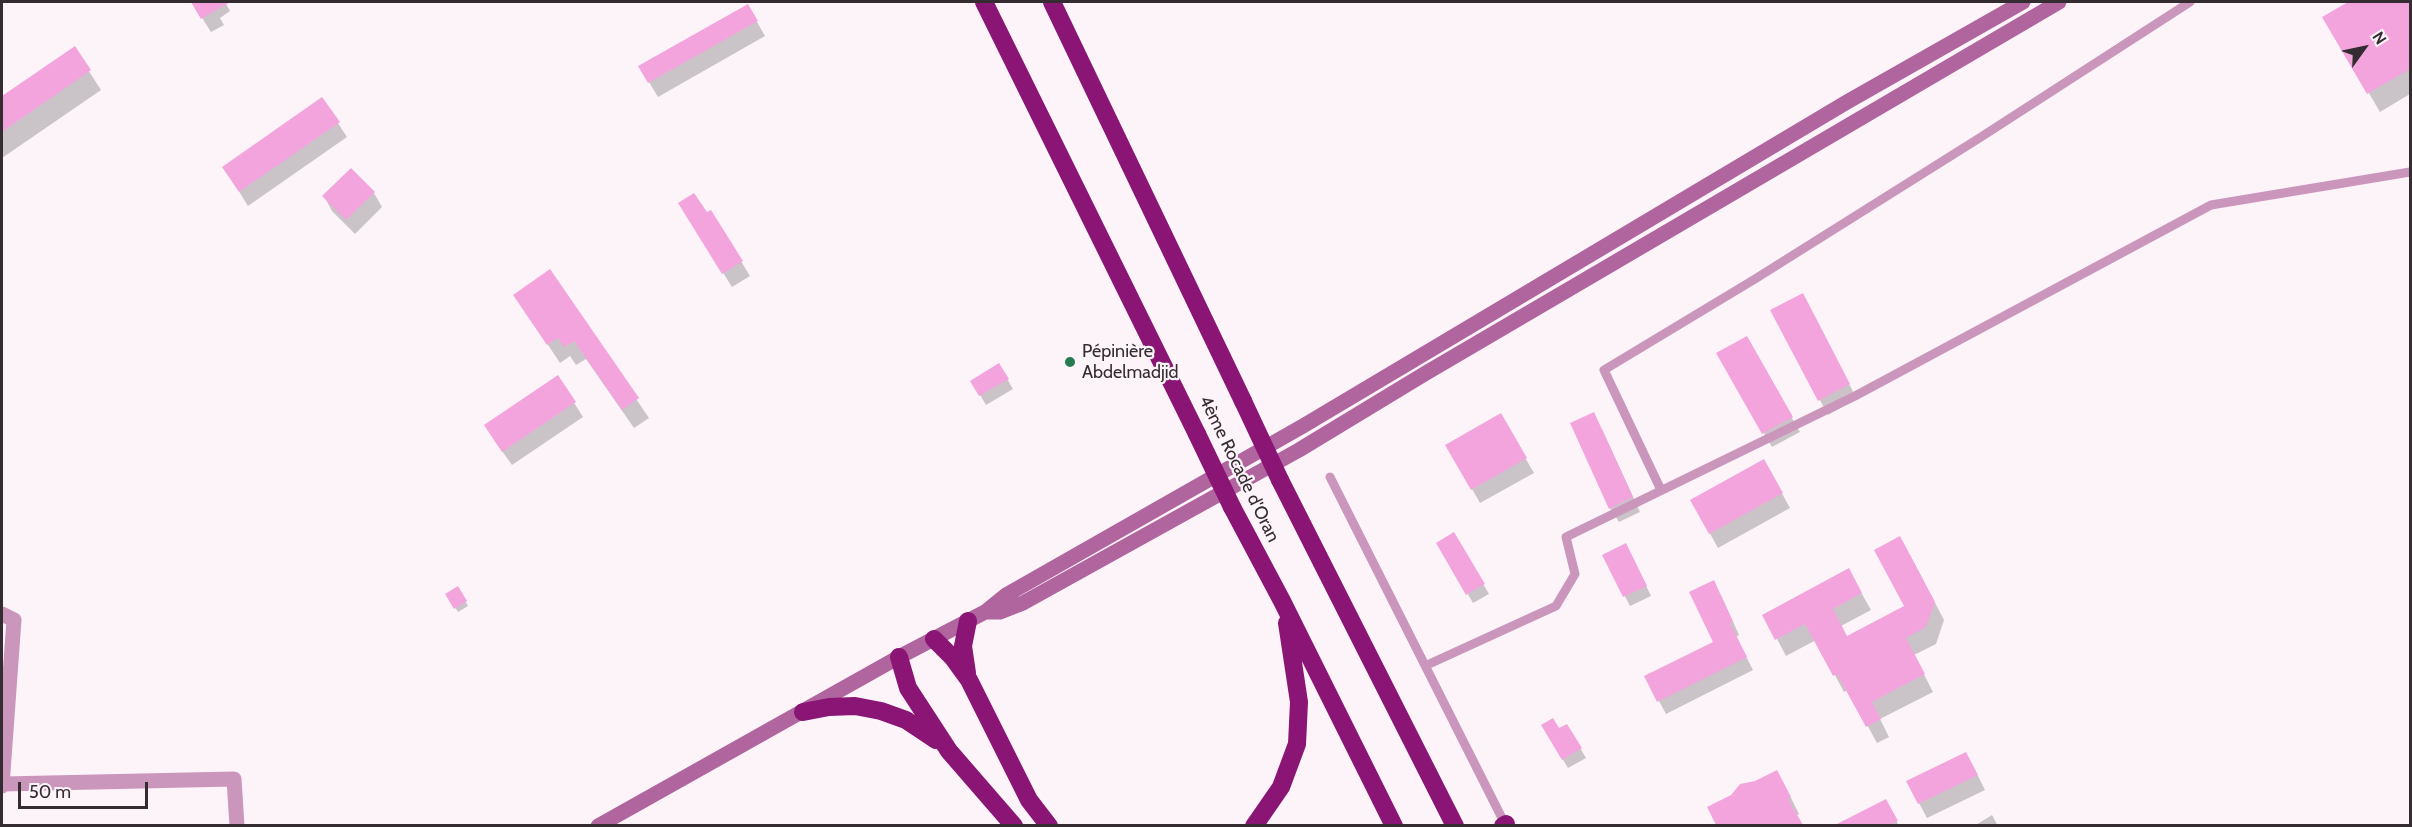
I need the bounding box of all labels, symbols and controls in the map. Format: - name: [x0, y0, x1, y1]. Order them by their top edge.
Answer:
- north arrow: [2334, 18, 2394, 78]
- text: N: [2368, 28, 2391, 48]
- place label: Pépinière Abdelmadjid: [1082, 341, 1179, 384]
- marker: Pépinière Abdelmadjid: [1063, 355, 1077, 369]
- street label: 4ème Rocade d'Oran: [1194, 392, 1284, 546]
- scale bar: [21, 770, 152, 808]
- text: 50 m: [29, 781, 71, 803]

